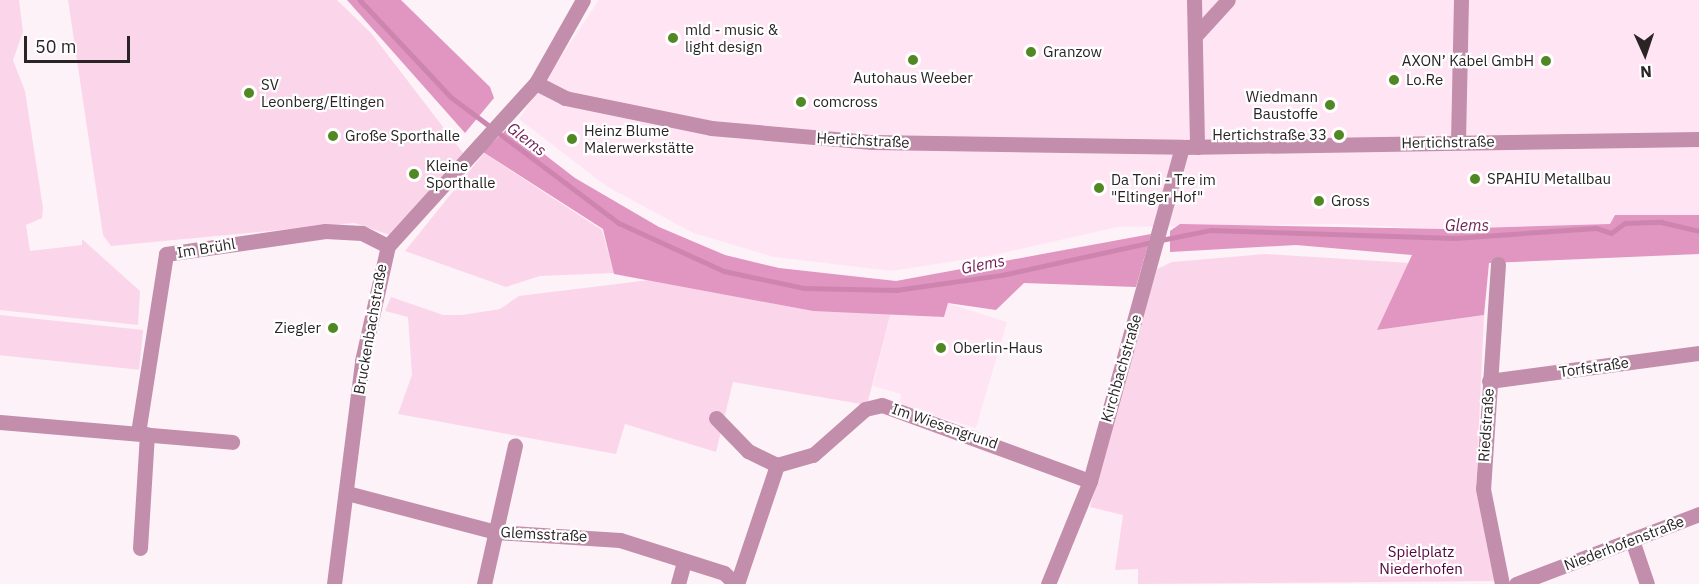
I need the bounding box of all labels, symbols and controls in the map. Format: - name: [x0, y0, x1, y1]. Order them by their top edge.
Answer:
- place label: mld - music & light design: [685, 20, 778, 55]
- scale bar: [27, 24, 134, 62]
- north arrow: [1615, 24, 1675, 84]
- marker: mld - music & light design: [666, 31, 680, 45]
- text: 50 m: [35, 35, 77, 58]
- place label: Granzow: [1043, 43, 1102, 61]
- marker: Granzow: [1024, 45, 1038, 59]
- place label: AXON’ Kabel GmbH: [1402, 52, 1534, 70]
- marker: Autohaus Weeber: [906, 53, 920, 67]
- marker: AXON’ Kabel GmbH: [1539, 54, 1553, 68]
- text: N: [1640, 62, 1652, 82]
- place label: Autohaus Weeber: [853, 69, 973, 87]
- place label: Lo.Re: [1406, 71, 1443, 89]
- marker: Lo.Re: [1387, 73, 1401, 87]
- place label: SV Leonberg/Eltingen: [261, 75, 384, 110]
- marker: SV Leonberg/Eltingen: [242, 86, 256, 100]
- place label: Wiedmann Baustoffe: [1246, 87, 1318, 122]
- place label: comcross: [813, 93, 878, 111]
- marker: comcross: [794, 95, 808, 109]
- marker: Wiedmann Baustoffe: [1323, 98, 1337, 112]
- water label: Glems: [504, 118, 550, 160]
- place label: Heinz Blume Malerwerkstätte: [584, 121, 694, 156]
- place label: Hertichstraße 33: [1212, 126, 1327, 144]
- place label: Große Sporthalle: [345, 127, 460, 145]
- marker: Hertichstraße 33: [1332, 128, 1346, 142]
- marker: Große Sporthalle: [326, 129, 340, 143]
- street label: Hertichstraße: [816, 129, 910, 151]
- marker: Heinz Blume Malerwerkstätte: [565, 132, 579, 146]
- street label: Hertichstraße: [1401, 132, 1495, 152]
- place label: Kleine Sporthalle: [426, 156, 495, 191]
- marker: Kleine Sporthalle: [407, 167, 421, 181]
- place label: Da Toni - Tre im "Eltinger Hof": [1111, 170, 1216, 205]
- place label: SPAHIU Metallbau: [1487, 170, 1611, 188]
- marker: SPAHIU Metallbau: [1468, 172, 1482, 186]
- marker: Da Toni - Tre im "Eltinger Hof": [1092, 181, 1106, 195]
- place label: Gross: [1331, 192, 1370, 210]
- marker: Gross: [1312, 194, 1326, 208]
- water label: Glems: [1445, 215, 1489, 235]
- street label: Im Brühl: [175, 234, 237, 262]
- water label: Glems: [960, 250, 1006, 278]
- street label: Bruckenbachstraße: [350, 262, 390, 396]
- street label: Kirchbachstraße: [1097, 312, 1145, 424]
- place label: Ziegler: [275, 319, 321, 337]
- marker: Ziegler: [326, 321, 340, 335]
- place label: Oberlin-Haus: [953, 339, 1043, 357]
- marker: Oberlin-Haus: [934, 341, 948, 355]
- street label: Torfstraße: [1558, 353, 1630, 381]
- street label: Riedstraße: [1474, 387, 1498, 463]
- street label: Im Wiesengrund: [889, 399, 1001, 453]
- street label: Niederhofenstraße: [1561, 512, 1687, 574]
- street label: Glemsstraße: [500, 523, 588, 545]
- park label: Spielplatz Niederhofen: [1379, 542, 1463, 577]

